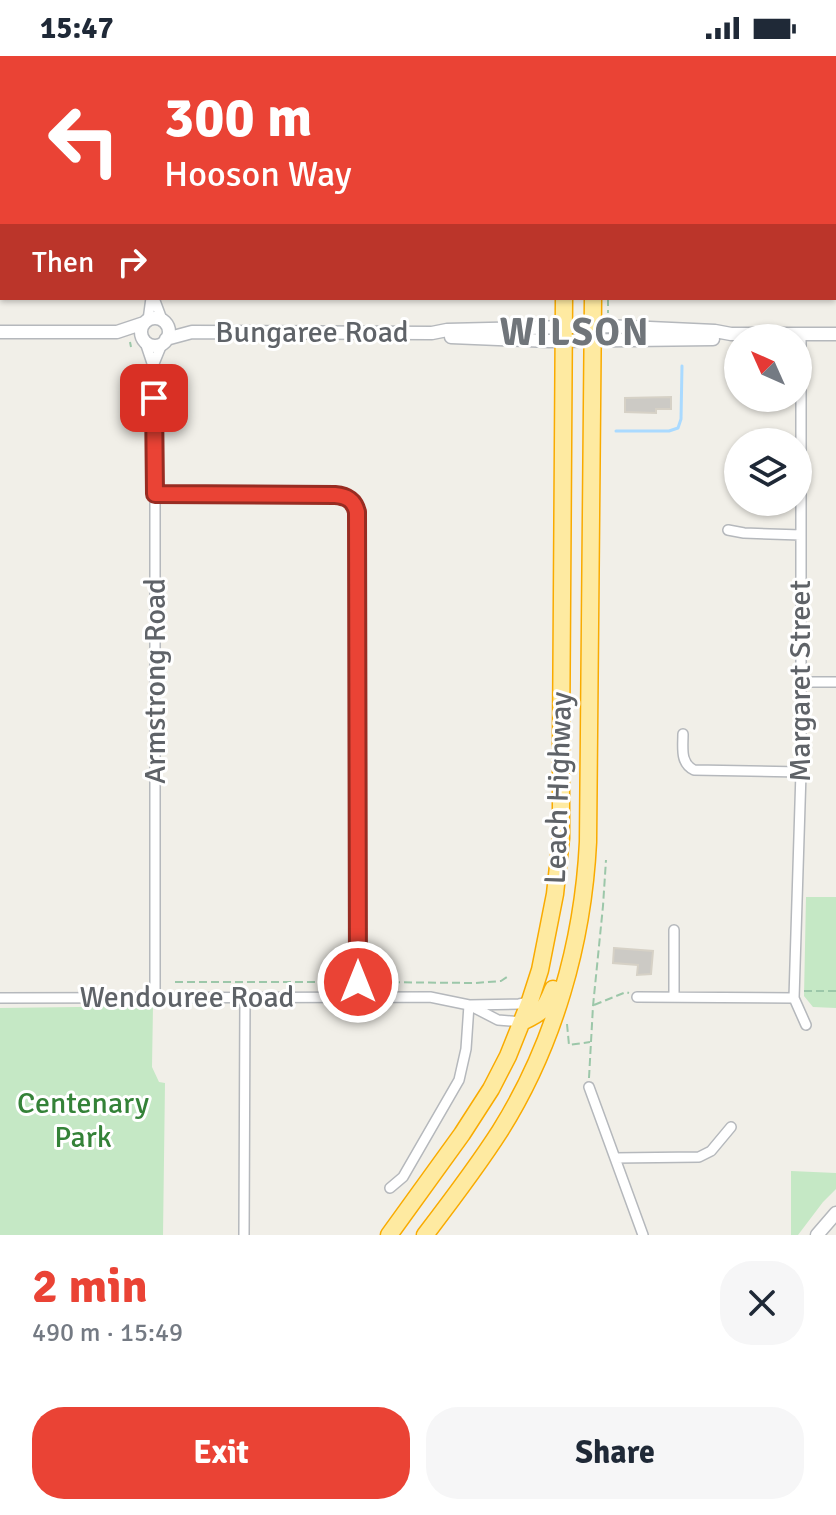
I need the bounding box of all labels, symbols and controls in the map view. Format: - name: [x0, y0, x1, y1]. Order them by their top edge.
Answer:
- text: 15:47: [40, 10, 114, 47]
- text: 300 m: [164, 83, 312, 152]
- icon: left: [32, 88, 136, 192]
- text: Hooson Way: [164, 152, 352, 197]
- icon: right: [110, 240, 154, 284]
- text: Then: [32, 244, 94, 281]
- district label: WILSON: [500, 309, 650, 356]
- street label: Bungaree Road: [215, 314, 409, 351]
- north arrow: [724, 324, 812, 412]
- map controls: [724, 324, 812, 516]
- pin: [120, 364, 188, 432]
- icon: arrive: [132, 376, 176, 420]
- button: layers: [724, 428, 812, 516]
- street label: Armstrong Road: [137, 578, 174, 784]
- street label: Margaret Street: [782, 580, 819, 782]
- street label: Leach Highway: [537, 691, 580, 885]
- position arrow: [316, 940, 400, 1024]
- street label: Wendouree Road: [80, 979, 294, 1016]
- park label: Centenary Park: [17, 1085, 149, 1156]
- text: 2 min: [32, 1257, 148, 1316]
- button: close: [720, 1261, 804, 1345]
- text: 490 m · 15:49: [32, 1317, 183, 1349]
- button: Exit: [32, 1407, 410, 1499]
- button: Share: [426, 1407, 804, 1499]

